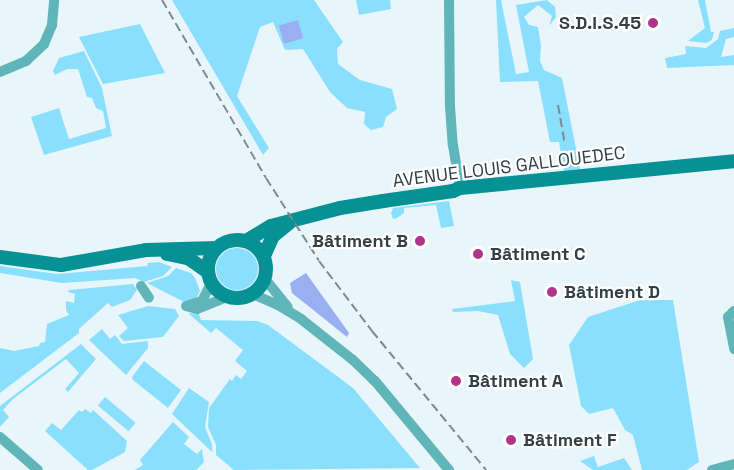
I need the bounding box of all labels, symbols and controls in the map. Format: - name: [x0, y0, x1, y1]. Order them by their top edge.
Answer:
- place label: S.D.I.S.45: [559, 12, 641, 34]
- marker: S.D.I.S.45: [646, 16, 660, 30]
- street label: AVENUE LOUIS GALLOUEDEC: [391, 142, 627, 192]
- place label: Bâtiment B: [312, 230, 408, 252]
- marker: Bâtiment B: [413, 234, 427, 248]
- place label: Bâtiment C: [490, 243, 586, 265]
- marker: Bâtiment C: [471, 247, 485, 261]
- place label: Bâtiment D: [564, 281, 660, 303]
- marker: Bâtiment D: [545, 285, 559, 299]
- place label: Bâtiment A: [468, 370, 563, 392]
- marker: Bâtiment A: [449, 374, 463, 388]
- place label: Bâtiment F: [523, 429, 617, 451]
- marker: Bâtiment F: [504, 433, 518, 447]

